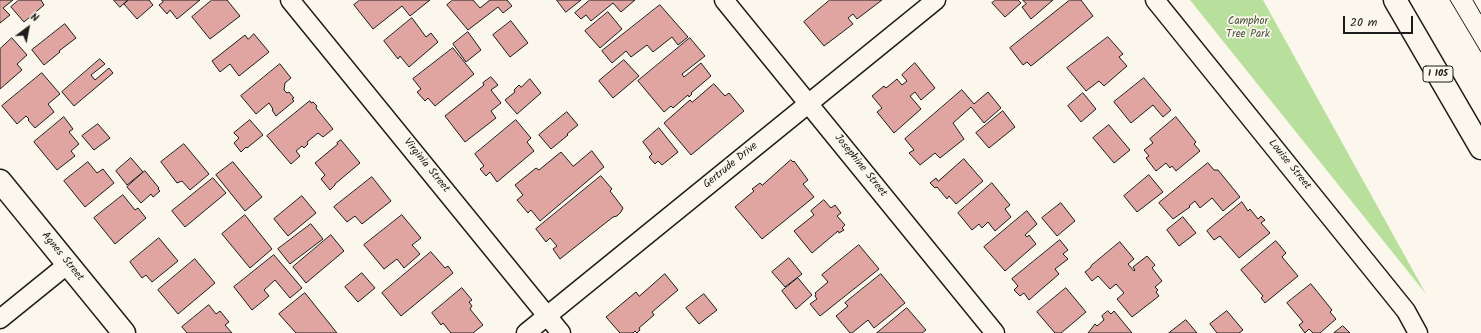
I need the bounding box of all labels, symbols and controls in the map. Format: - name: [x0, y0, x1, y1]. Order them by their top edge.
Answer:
- north arrow: [8, 8, 48, 48]
- text: N: [27, 8, 42, 27]
- scale bar: [1345, 8, 1415, 34]
- text: 20 m: [1350, 13, 1377, 32]
- park label: Camphor Tree Park: [1226, 15, 1270, 41]
- road number: I 105: [1423, 66, 1453, 82]
- street label: Josephine Street: [831, 132, 889, 200]
- street label: Virginia Street: [400, 136, 452, 196]
- street label: Louise Street: [1265, 137, 1313, 193]
- street label: Gertrude Drive: [701, 140, 761, 192]
- street label: Agnes Street: [38, 230, 86, 284]

